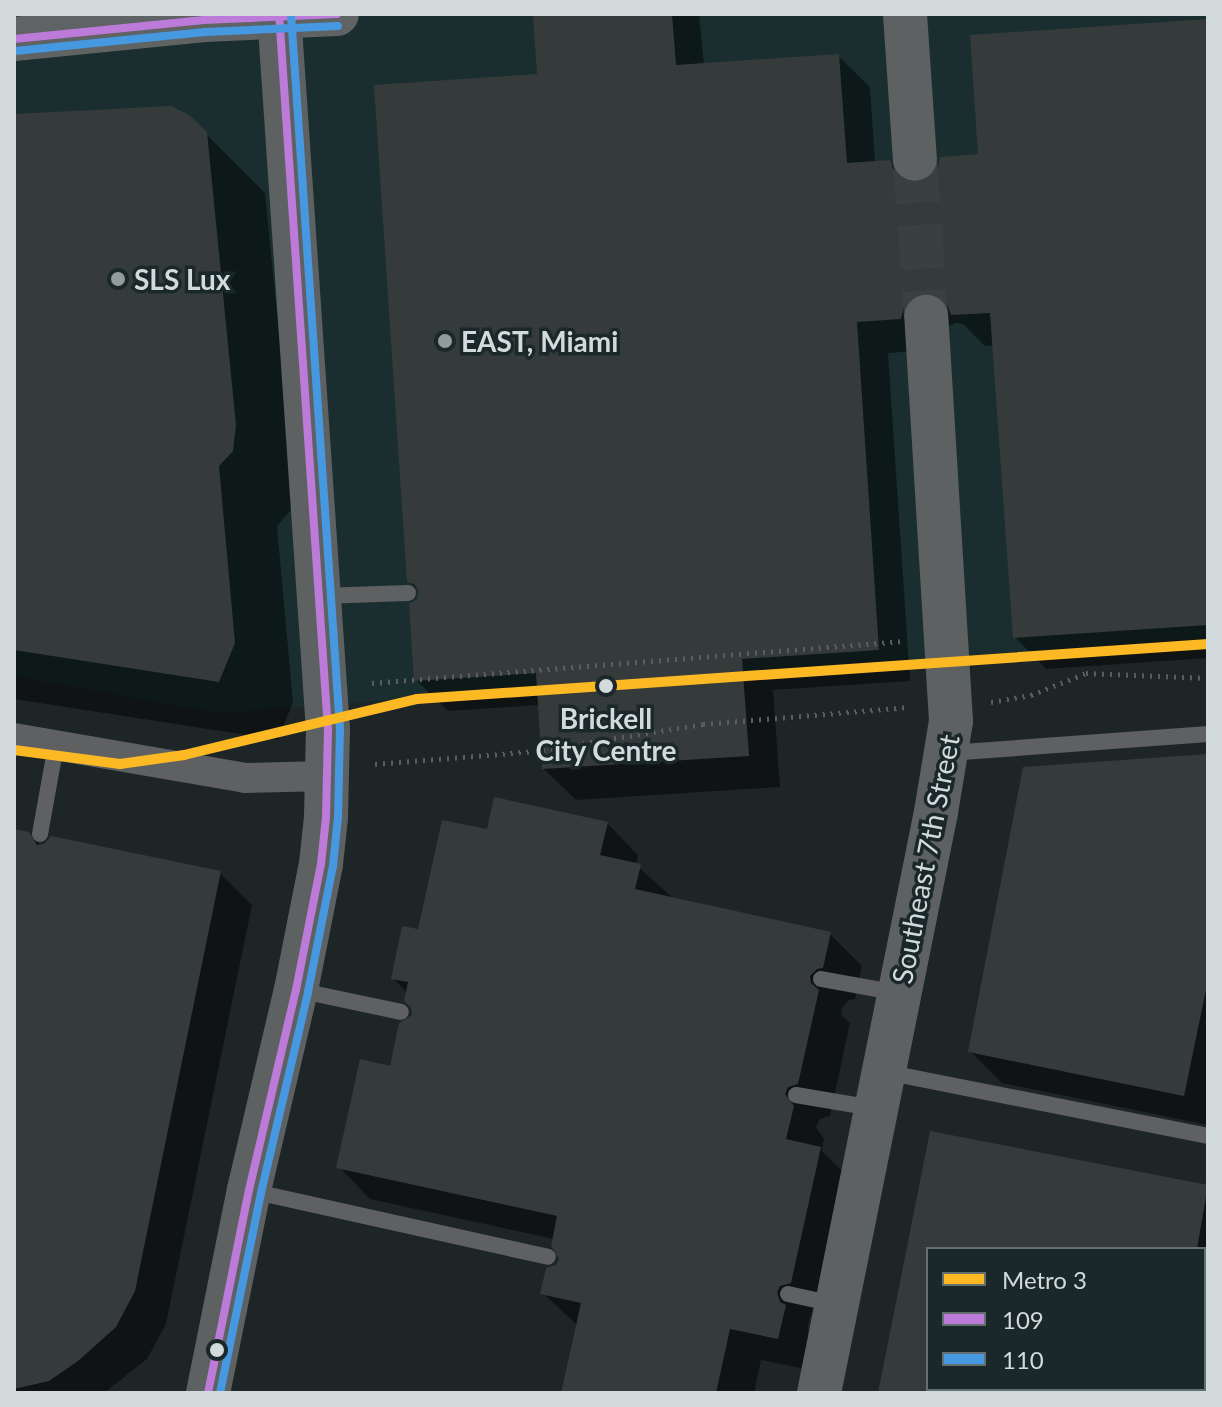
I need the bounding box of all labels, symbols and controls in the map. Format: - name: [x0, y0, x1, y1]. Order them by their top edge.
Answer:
- place label: SLS Lux: [134, 262, 230, 296]
- marker: SLS Lux: [109, 270, 127, 288]
- place label: EAST, Miami: [461, 324, 618, 358]
- marker: EAST, Miami: [436, 332, 454, 350]
- marker: Brickell City Centre: [594, 674, 618, 698]
- place label: Brickell City Centre: [535, 701, 677, 767]
- street label: Southeast 7th Street: [884, 732, 966, 986]
- legend: [926, 1247, 1206, 1391]
- text: Metro 3: [1002, 1265, 1087, 1294]
- text: 109: [1002, 1305, 1044, 1334]
- unlabelled marker: [209, 1342, 225, 1358]
- text: 110: [1002, 1345, 1044, 1374]

